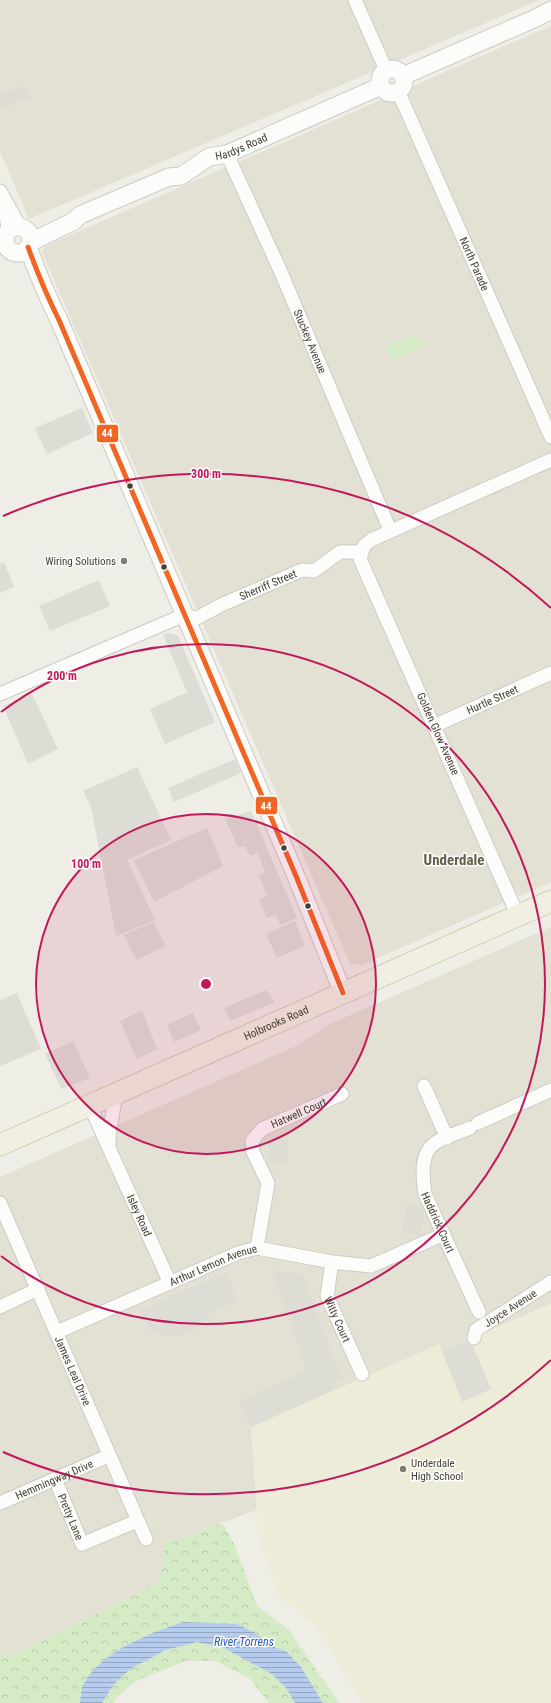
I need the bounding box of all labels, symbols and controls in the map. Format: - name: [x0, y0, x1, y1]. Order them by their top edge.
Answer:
- street label: Hardys Road: [214, 131, 269, 162]
- street label: North Parade: [457, 235, 492, 293]
- street label: Stuckey Avenue: [291, 307, 329, 375]
- line badge: 44: [96, 424, 119, 443]
- text: 44: [101, 427, 113, 440]
- text: 300 m: [191, 467, 221, 481]
- unlabelled marker: [125, 481, 135, 491]
- place label: Wiring Solutions: [45, 555, 116, 568]
- marker: Wiring Solutions: [119, 556, 129, 566]
- unlabelled marker: [159, 562, 169, 572]
- street label: Sherriff Street: [237, 567, 298, 603]
- text: 200 m: [47, 669, 77, 683]
- street label: Hurtle Street: [465, 682, 520, 717]
- street label: Golden Glow Avenue: [414, 691, 462, 777]
- line badge: 44: [255, 796, 278, 815]
- text: 44: [260, 800, 272, 813]
- unlabelled marker: [279, 843, 289, 853]
- district label: Underdale: [424, 851, 484, 869]
- text: 100 m: [71, 857, 101, 871]
- unlabelled marker: [303, 901, 313, 911]
- centre of rings: [199, 977, 213, 991]
- street label: Holbrooks Road: [242, 1003, 310, 1043]
- street label: Hatwell Court: [269, 1095, 328, 1131]
- street label: Haddrick Court: [418, 1190, 457, 1255]
- street label: Isley Road: [124, 1192, 155, 1238]
- street label: Arthur Lemon Avenue: [167, 1242, 258, 1289]
- street label: Joyce Avenue: [482, 1286, 539, 1330]
- street label: Witty Court: [322, 1295, 353, 1344]
- street label: James Leal Drive: [52, 1334, 94, 1408]
- street label: Hemmingway Drive: [13, 1457, 95, 1502]
- place label: Underdale High School: [411, 1457, 463, 1483]
- marker: Underdale High School: [398, 1464, 408, 1474]
- street label: Pretty Lane: [55, 1492, 86, 1542]
- water label: River Torrens: [214, 1635, 274, 1649]

